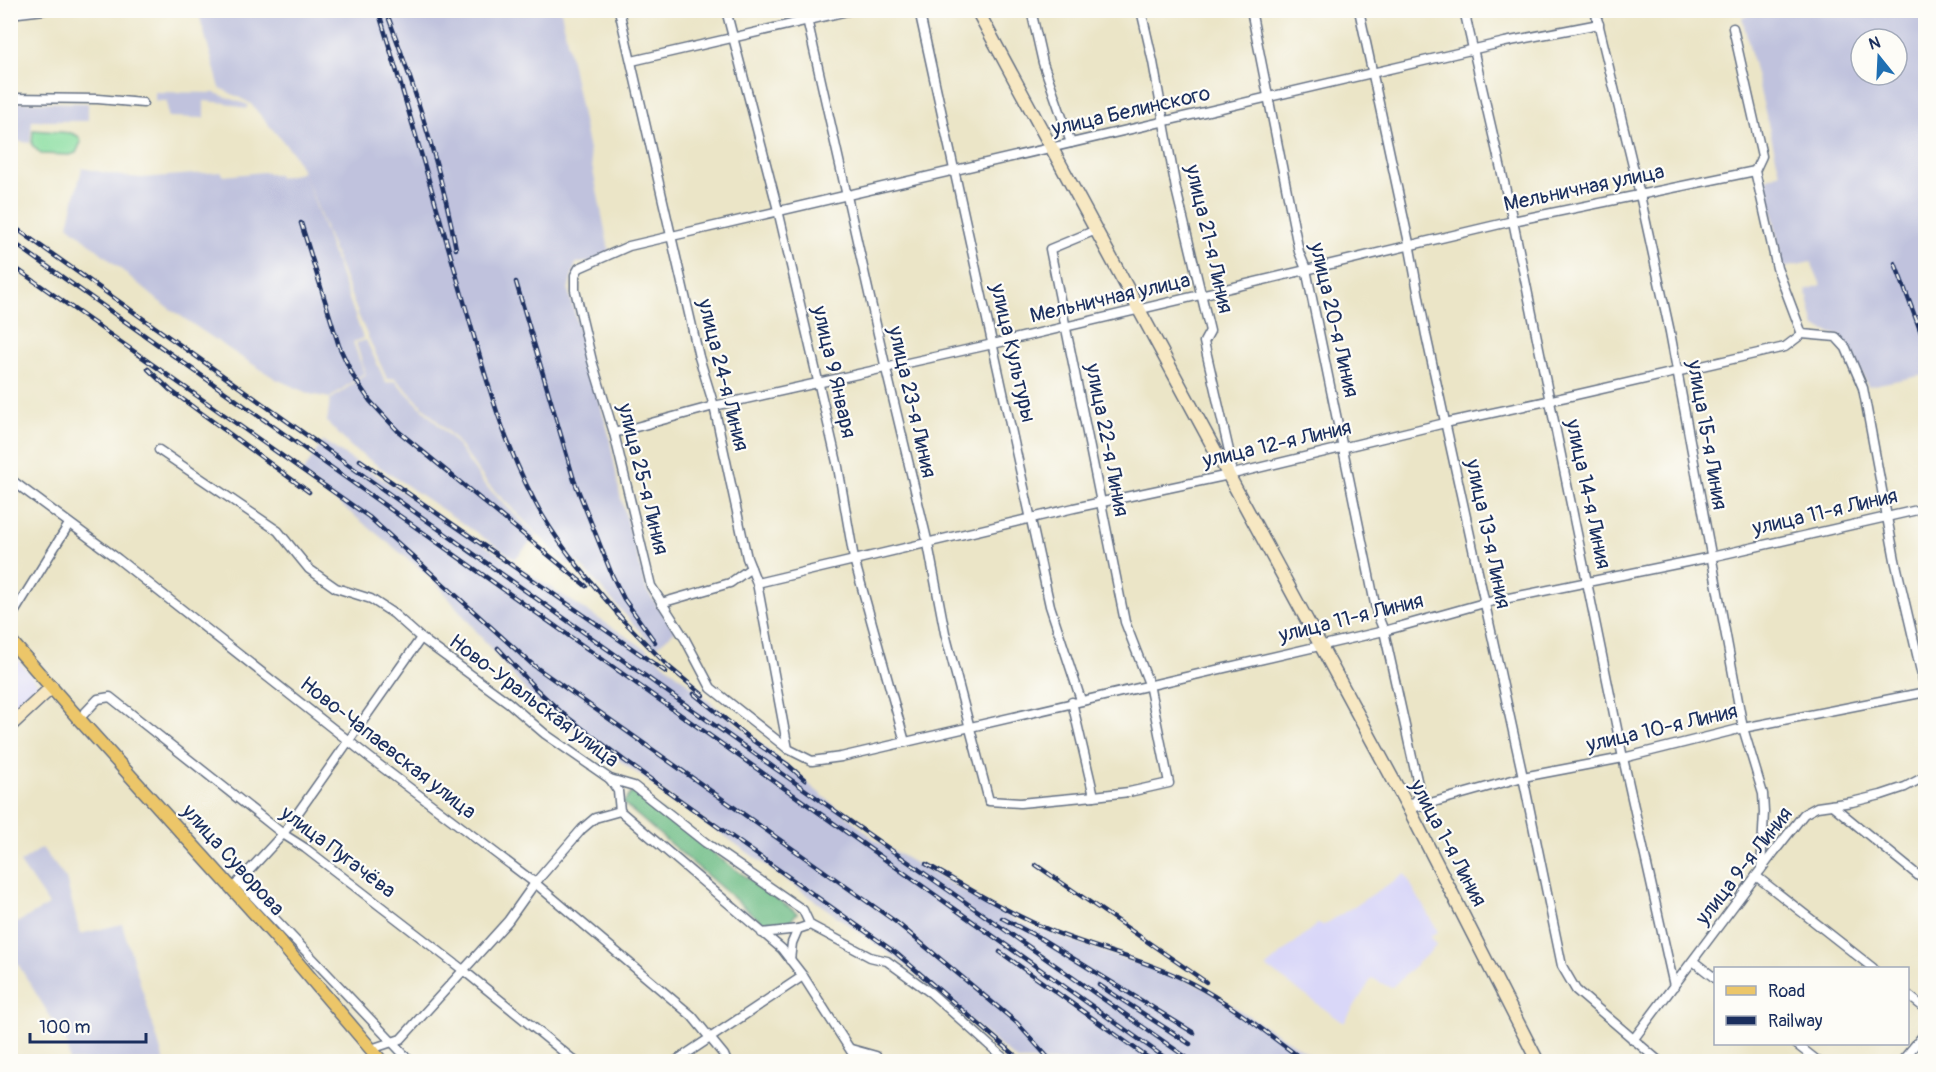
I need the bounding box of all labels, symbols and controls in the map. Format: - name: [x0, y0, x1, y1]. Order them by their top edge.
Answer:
- north arrow: [1849, 27, 1909, 87]
- text: N: [1866, 32, 1883, 55]
- street label: улица Белинского: [1048, 80, 1213, 143]
- street label: Мельничная улица: [1501, 158, 1667, 218]
- street label: улица 21-я Линия: [1179, 161, 1239, 316]
- street label: улица 20-я Линия: [1303, 239, 1365, 400]
- street label: Мельничная улица: [1027, 266, 1193, 330]
- street label: улица Культуры: [984, 280, 1042, 425]
- street label: улица 24-я Линия: [691, 295, 755, 454]
- street label: улица 9 Января: [805, 302, 862, 441]
- street label: улица 23-я Линия: [881, 323, 943, 480]
- street label: улица 15-я Линия: [1680, 357, 1733, 512]
- street label: улица 22-я Линия: [1079, 360, 1135, 519]
- street label: улица 25-я Линия: [611, 400, 675, 557]
- street label: улица 12-я Линия: [1199, 414, 1354, 474]
- street label: улица 14-я Линия: [1559, 416, 1617, 571]
- street label: улица 13-я Линия: [1459, 456, 1517, 611]
- street label: улица 11-я Линия: [1749, 482, 1900, 542]
- street label: улица 11-я Линия: [1275, 587, 1426, 649]
- street label: Ново-Уральская улица: [444, 628, 624, 774]
- street label: Ново-Чапаевская улица: [294, 671, 482, 825]
- street label: улица 10-я Линия: [1583, 697, 1740, 759]
- street label: улица 1-я Линия: [1403, 774, 1493, 911]
- street label: улица Суворова: [175, 798, 290, 922]
- street label: улица Пугачёва: [274, 799, 401, 904]
- street label: улица 9-я Линия: [1689, 801, 1799, 931]
- legend: [1714, 967, 1909, 1045]
- text: Road: [1768, 980, 1805, 1003]
- scale bar: [30, 1006, 146, 1044]
- text: Railway: [1768, 1010, 1823, 1033]
- text: 100 m: [39, 1016, 91, 1039]

